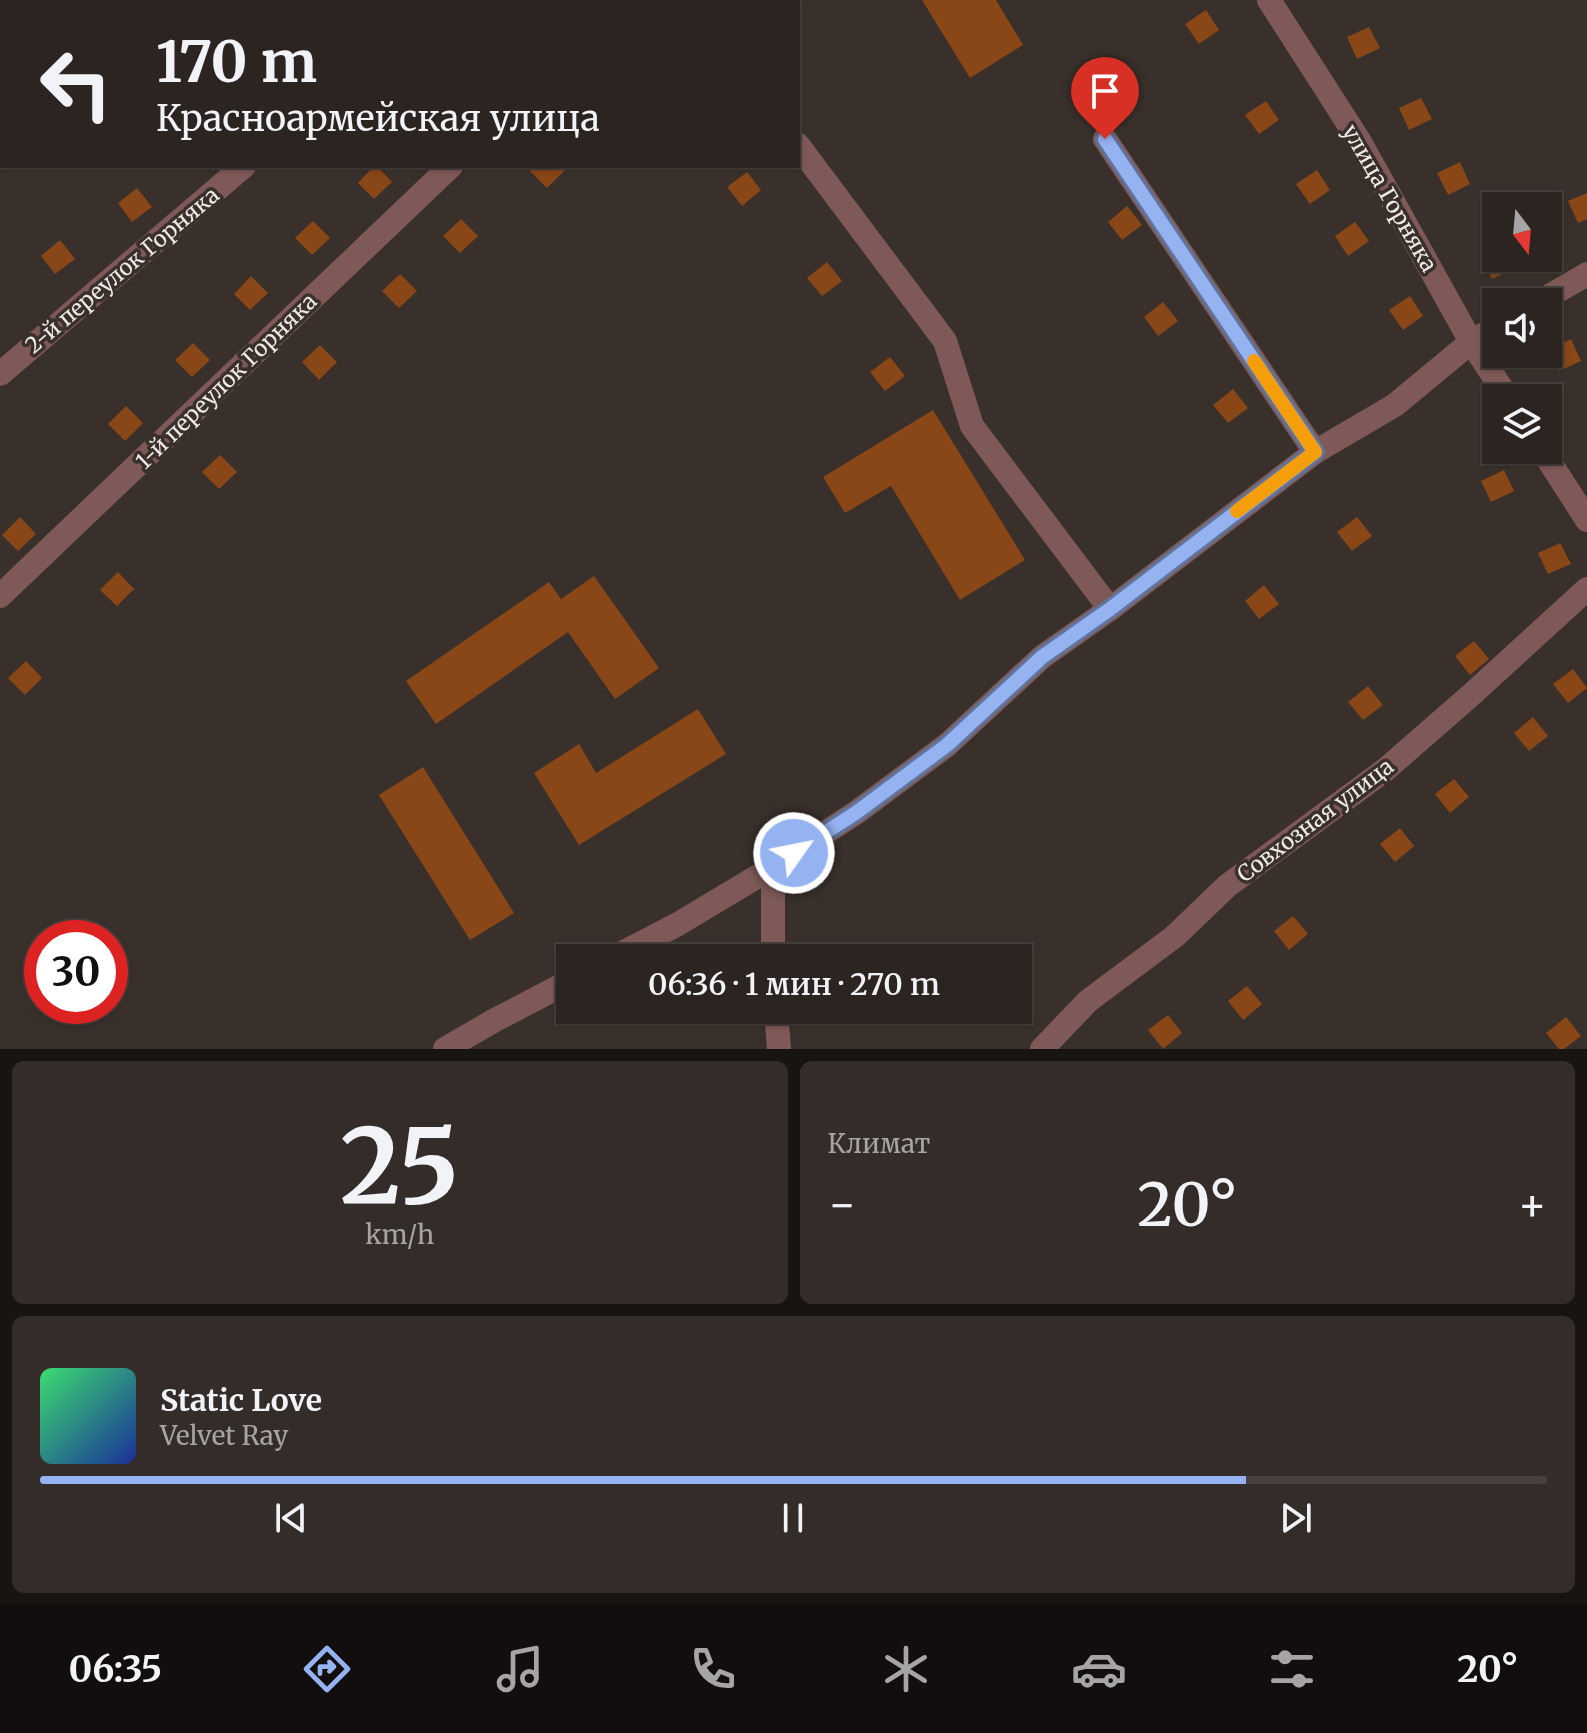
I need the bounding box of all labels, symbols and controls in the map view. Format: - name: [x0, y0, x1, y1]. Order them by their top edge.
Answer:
- text: 170 m: [156, 27, 317, 97]
- icon: left: [24, 32, 128, 136]
- pin: [1071, 57, 1139, 139]
- icon: arrive: [1083, 69, 1127, 113]
- text: Красноармейская улица: [156, 96, 600, 141]
- street label: улица Горняка: [1336, 119, 1444, 277]
- street label: 2-й переулок Горняка: [19, 181, 225, 359]
- north arrow: [1482, 192, 1562, 272]
- map controls: [1482, 192, 1562, 464]
- street label: 1-й переулок Горняка: [130, 287, 323, 475]
- button: sound: [1482, 288, 1562, 368]
- button: layers: [1482, 384, 1562, 464]
- street label: Совхозная улица: [1231, 752, 1399, 888]
- position arrow: [752, 811, 836, 895]
- speed limit sign: 30: [24, 920, 128, 1024]
- text: 06:36 · 1 мин · 270 m: [648, 965, 940, 1003]
- text: 25: [340, 1101, 459, 1231]
- text: Климат: [828, 1127, 930, 1160]
- text: 20°: [1137, 1167, 1237, 1242]
- text: −: [828, 1177, 857, 1232]
- text: +: [1518, 1177, 1547, 1232]
- text: km/h: [365, 1218, 434, 1251]
- text: Static Love: [160, 1381, 322, 1419]
- text: Velvet Ray: [160, 1419, 288, 1452]
- icon: previous: [269, 1496, 313, 1540]
- icon: pause: [771, 1496, 815, 1540]
- icon: next: [1274, 1496, 1318, 1540]
- icon: directions: [299, 1641, 355, 1697]
- icon: music: [492, 1641, 548, 1697]
- icon: phone: [685, 1641, 741, 1697]
- icon: climate: [878, 1641, 934, 1697]
- icon: car: [1071, 1641, 1127, 1697]
- icon: filters: [1264, 1641, 1320, 1697]
- text: 06:35: [69, 1647, 162, 1692]
- text: 20°: [1457, 1647, 1518, 1692]

